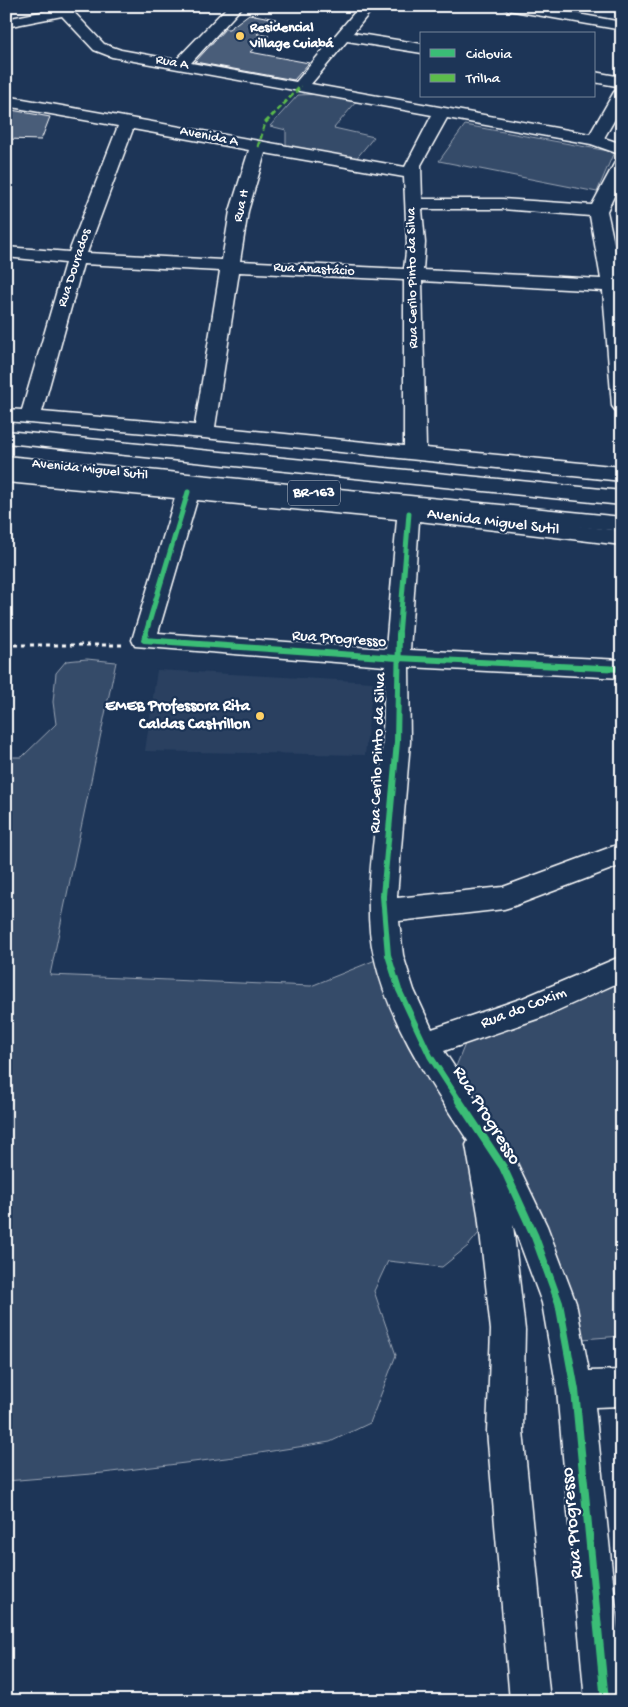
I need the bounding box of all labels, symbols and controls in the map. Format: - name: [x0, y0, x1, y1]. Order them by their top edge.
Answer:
- place label: Residencial Village Cuiabá: [249, 20, 335, 53]
- marker: Residencial Village Cuiabá: [234, 30, 246, 42]
- legend: [420, 32, 596, 98]
- text: Ciclovia: [466, 46, 512, 64]
- street label: Rua A: [154, 52, 191, 74]
- text: Trilha: [465, 70, 501, 88]
- street label: Avenida A: [178, 123, 240, 151]
- street label: Rua H: [230, 187, 254, 224]
- street label: Rua Cerilo Pinto da Silva: [403, 206, 423, 349]
- street label: Rua Dourados: [54, 226, 96, 309]
- street label: Rua Anastácio: [273, 259, 355, 281]
- street label: Avenida Miguel Sutil: [31, 455, 149, 485]
- road number: BR-163: [288, 480, 340, 506]
- street label: Avenida Miguel Sutil: [426, 505, 560, 541]
- street label: Rua Progresso: [291, 627, 387, 653]
- street label: Rua Cerilo Pinto da Silva: [367, 671, 391, 834]
- place label: EMEB Professora Rita Caldas Castrillon: [105, 697, 251, 735]
- marker: EMEB Professora Rita Caldas Castrillon: [254, 710, 266, 722]
- street label: Rua do Coxim: [478, 984, 570, 1034]
- street label: Rua Progresso: [447, 1062, 526, 1170]
- street label: Rua Progresso: [557, 1466, 589, 1580]

